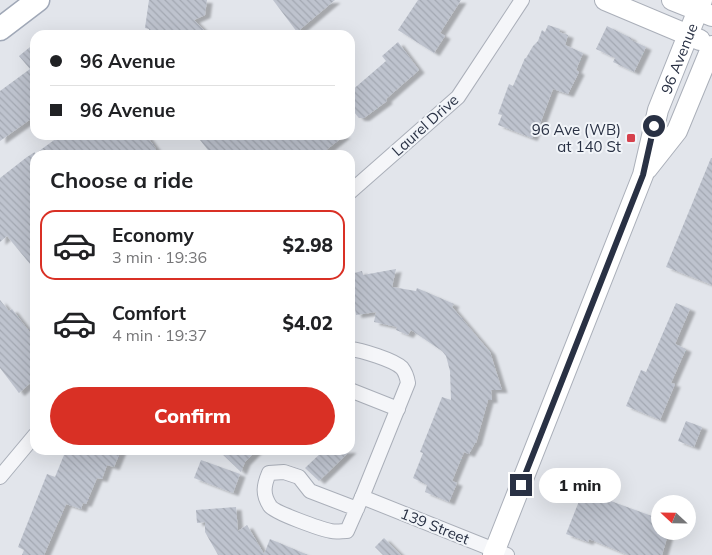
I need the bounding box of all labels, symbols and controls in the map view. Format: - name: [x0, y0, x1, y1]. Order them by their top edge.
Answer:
- street label: 96 Avenue: [656, 20, 701, 96]
- text: 96 Avenue: [80, 49, 175, 73]
- street label: Laurel Drive: [388, 90, 462, 160]
- text: 96 Avenue: [80, 98, 175, 122]
- route start: [643, 115, 665, 137]
- place label: 96 Ave (WB) at 140 St: [532, 120, 621, 156]
- marker: 96 Ave (WB) at 140 St: [625, 132, 637, 144]
- text: Choose a ride: [50, 166, 193, 194]
- icon: car: [52, 223, 97, 268]
- text: Economy: [112, 223, 194, 247]
- text: $2.98: [282, 233, 333, 257]
- text: 3 min · 19:36: [112, 247, 207, 267]
- icon: car: [52, 301, 97, 346]
- text: Comfort: [112, 301, 186, 325]
- text: $4.02: [282, 311, 333, 335]
- text: 4 min · 19:37: [112, 325, 207, 345]
- button: Confirm: [50, 387, 335, 445]
- callout: 1 min: [538, 468, 621, 502]
- route end: [510, 474, 532, 496]
- text: 1 min: [559, 475, 601, 495]
- north arrow: [651, 495, 696, 540]
- map controls: [651, 495, 696, 540]
- street label: 139 Street: [398, 504, 472, 548]

